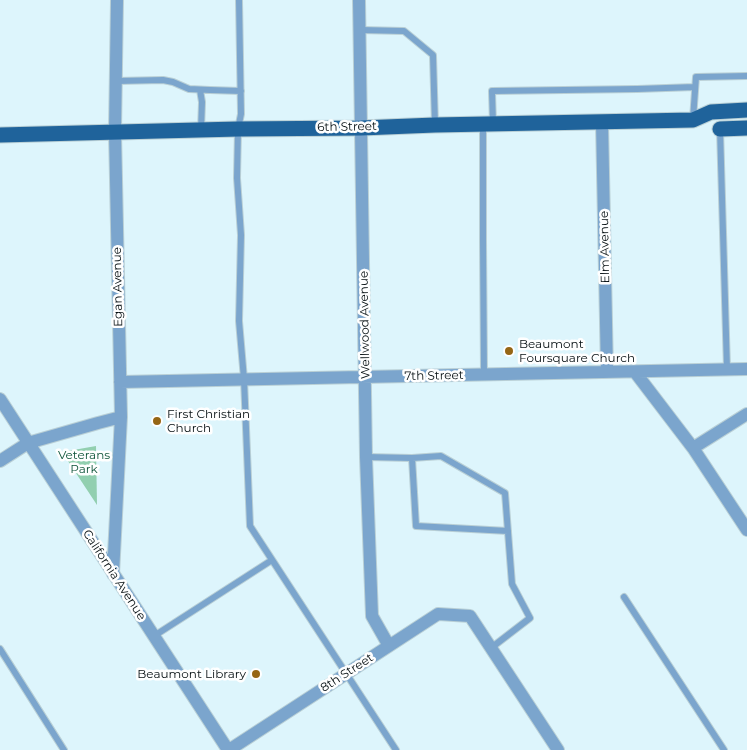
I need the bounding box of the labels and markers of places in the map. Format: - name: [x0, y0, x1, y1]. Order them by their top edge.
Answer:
- place label: Beaumont Foursquare Church: [519, 337, 635, 365]
- marker: Beaumont Foursquare Church: [503, 345, 515, 357]
- place label: First Christian Church: [167, 407, 250, 435]
- marker: First Christian Church: [151, 415, 163, 427]
- place label: Beaumont Library: [137, 667, 246, 681]
- marker: Beaumont Library: [250, 668, 262, 680]

